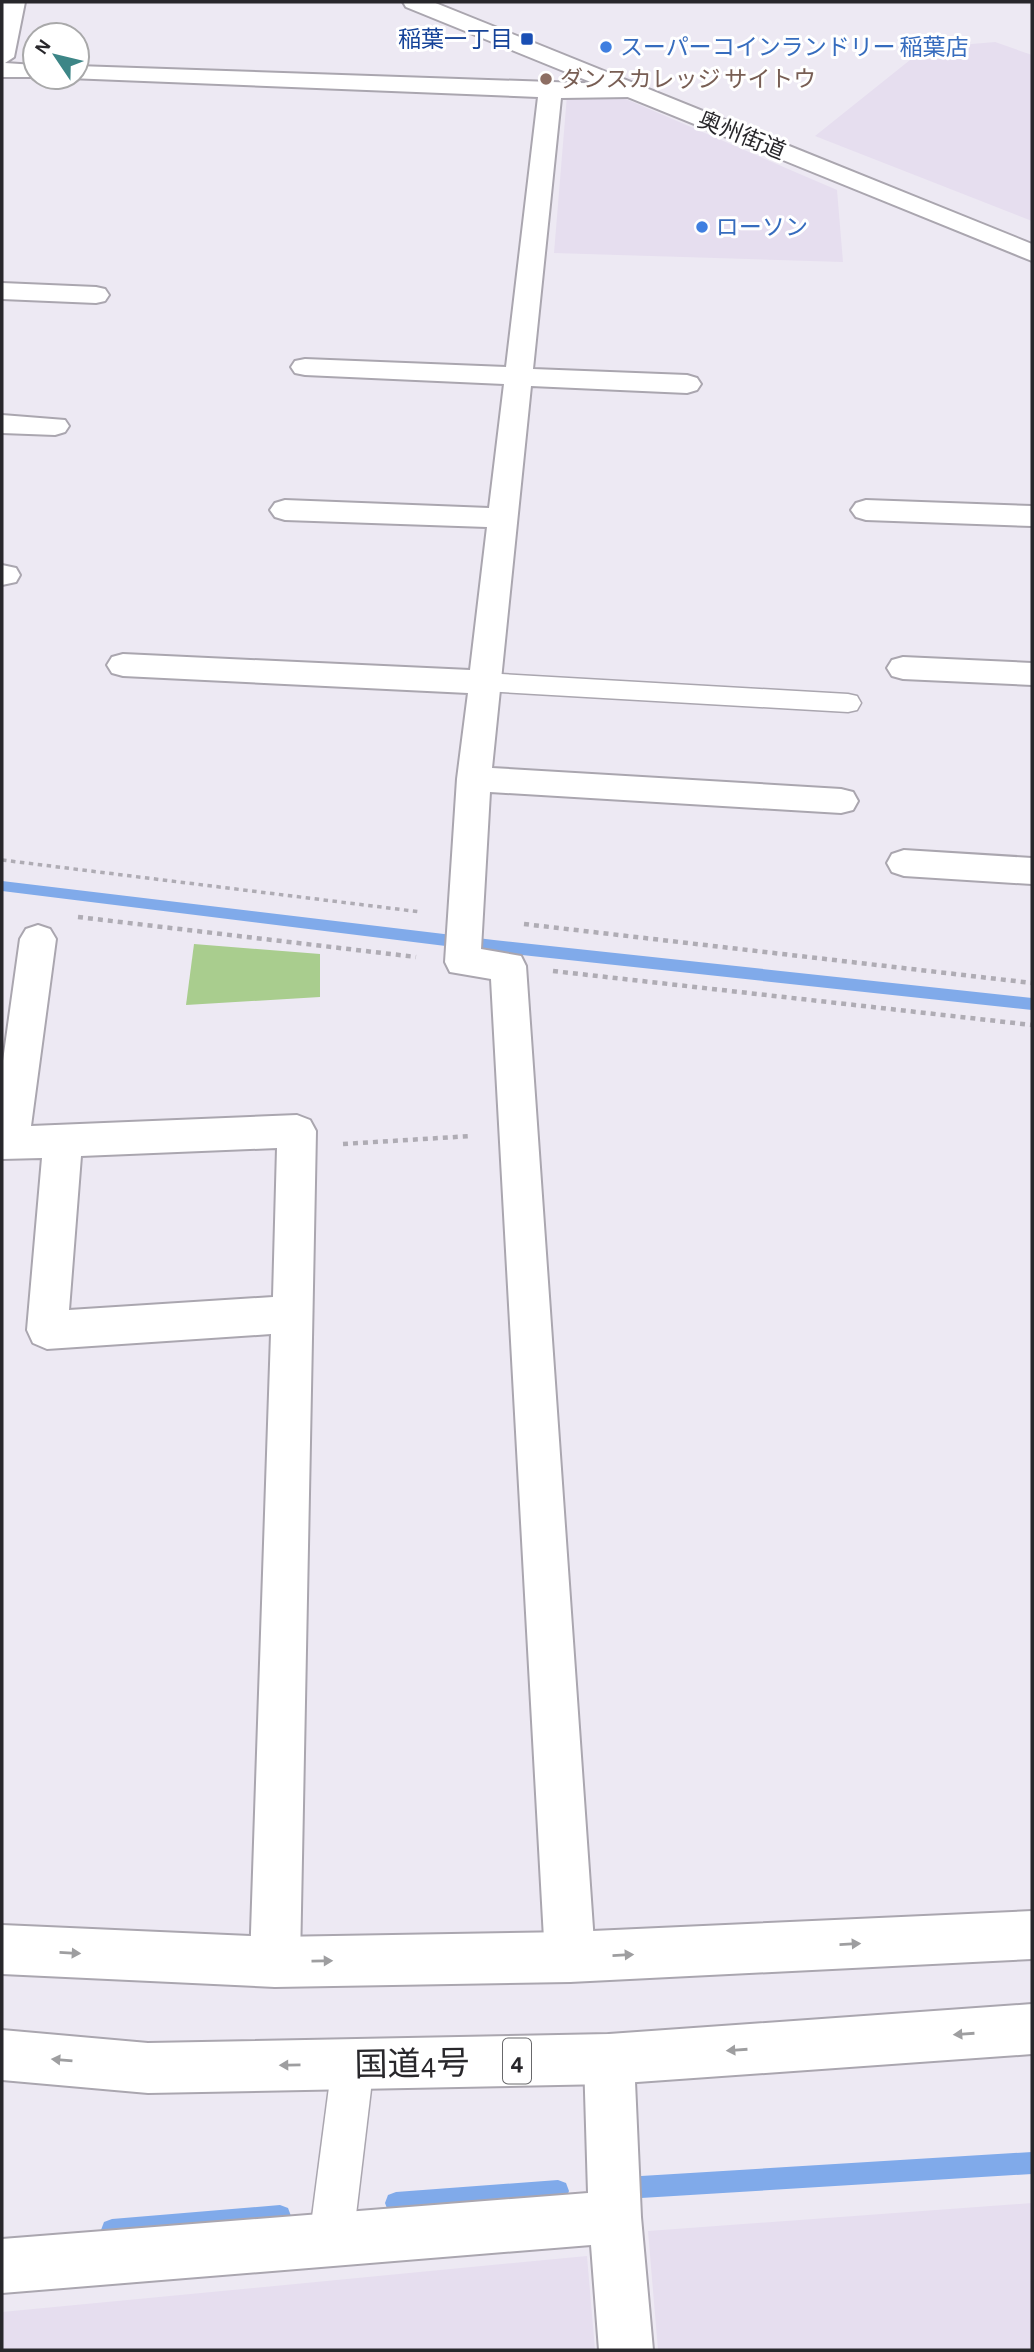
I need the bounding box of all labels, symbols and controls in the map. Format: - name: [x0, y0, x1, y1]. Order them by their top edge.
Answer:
- north arrow: [21, 21, 91, 91]
- place label: 稲葉一丁目: [398, 27, 513, 52]
- marker: 稲葉一丁目: [519, 31, 535, 47]
- place label: スーパーコインランドリー 稲葉店: [620, 35, 969, 60]
- text: N: [32, 36, 55, 58]
- marker: スーパーコインランドリー 稲葉店: [598, 39, 614, 55]
- place label: ダンスカレッジ サイトウ: [560, 67, 816, 92]
- marker: ダンスカレッジ サイトウ: [538, 71, 554, 87]
- street label: 奥州街道: [694, 107, 789, 164]
- place label: ローソン: [716, 217, 808, 240]
- marker: ローソン: [694, 219, 710, 235]
- one-way arrow: [839, 1938, 861, 1949]
- one-way arrow: [59, 1947, 81, 1958]
- one-way arrow: [612, 1949, 634, 1960]
- one-way arrow: [311, 1955, 333, 1967]
- one-way arrow: [953, 2029, 975, 2040]
- road number: 4: [503, 2038, 531, 2084]
- one-way arrow: [726, 2045, 748, 2056]
- street label: 国道4号: [354, 2046, 470, 2083]
- one-way arrow: [51, 2054, 73, 2065]
- one-way arrow: [278, 2059, 300, 2071]

